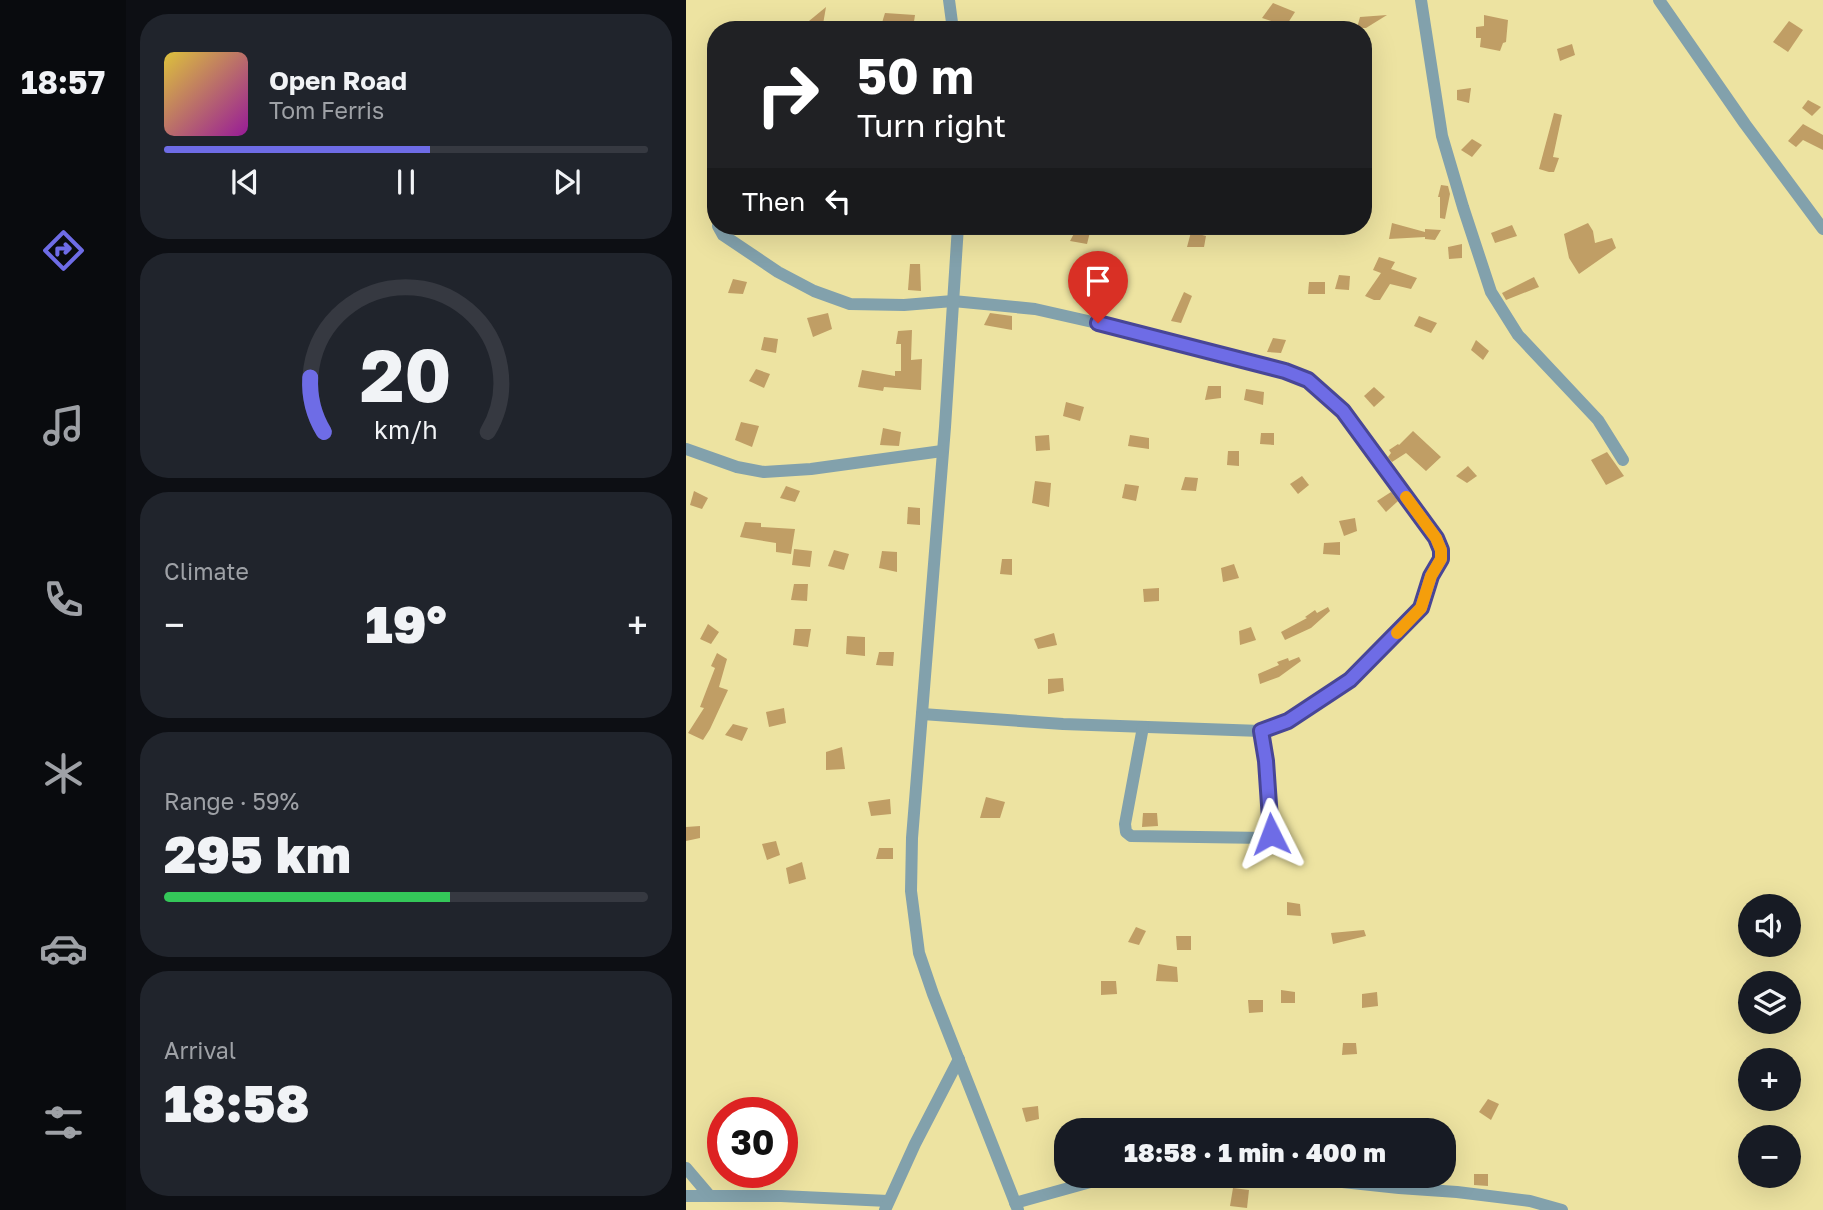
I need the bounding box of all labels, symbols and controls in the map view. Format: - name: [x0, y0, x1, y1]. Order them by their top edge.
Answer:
- text: 50 m: [857, 46, 974, 105]
- icon: right: [742, 49, 833, 140]
- text: 18:57: [21, 63, 105, 101]
- text: Open Road: [269, 65, 407, 96]
- text: Tom Ferris: [269, 96, 384, 124]
- text: Turn right: [857, 106, 1006, 144]
- icon: previous: [226, 163, 264, 201]
- icon: pause: [387, 163, 425, 201]
- icon: next: [548, 163, 586, 201]
- icon: left: [819, 182, 857, 220]
- text: Then: [742, 186, 805, 217]
- icon: directions: [39, 226, 88, 275]
- pin: [1068, 251, 1128, 323]
- icon: arrive: [1079, 262, 1117, 300]
- text: 20: [360, 331, 452, 418]
- icon: music: [39, 401, 88, 450]
- text: km/h: [374, 414, 438, 445]
- text: Climate: [164, 557, 249, 585]
- icon: phone: [39, 575, 88, 624]
- text: 19°: [365, 592, 447, 654]
- text: −: [164, 602, 185, 647]
- text: +: [627, 602, 648, 647]
- icon: climate: [39, 749, 88, 798]
- text: Range · 59%: [164, 787, 299, 815]
- position arrow: [1234, 797, 1308, 871]
- text: 295 km: [164, 822, 351, 884]
- map controls: [1738, 894, 1801, 1188]
- button: sound: [1738, 894, 1801, 957]
- icon: car: [39, 924, 88, 973]
- button: layers: [1738, 971, 1801, 1034]
- text: Arrival: [164, 1036, 236, 1064]
- button: +: [1738, 1048, 1801, 1111]
- text: 18:58: [164, 1071, 310, 1133]
- speed limit sign: 30: [707, 1097, 798, 1188]
- icon: filters: [39, 1098, 88, 1147]
- button: −: [1738, 1125, 1801, 1188]
- text: 18:58 · 1 min · 400 m: [1124, 1137, 1386, 1168]

